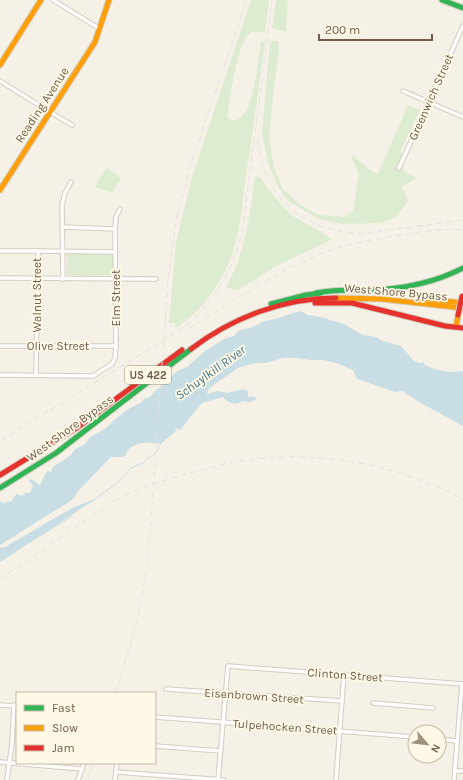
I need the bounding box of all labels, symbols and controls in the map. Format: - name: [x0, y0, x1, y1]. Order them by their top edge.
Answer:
- scale bar: [319, 16, 432, 42]
- text: 200 m: [325, 23, 360, 37]
- street label: Greenwich Street: [406, 51, 457, 142]
- street label: Reading Avenue: [12, 65, 72, 145]
- street label: Walnut Street: [30, 257, 44, 333]
- street label: Elm Street: [109, 269, 123, 327]
- street label: West Shore Bypass: [344, 281, 448, 303]
- street label: Olive Street: [27, 339, 90, 353]
- water label: Schuylkill River: [172, 342, 249, 403]
- road number: US 422: [125, 366, 171, 384]
- street label: West Shore Bypass: [24, 392, 116, 464]
- street label: Clinton Street: [307, 665, 384, 685]
- street label: Eisenbrown Street: [204, 686, 305, 706]
- legend: [16, 692, 156, 764]
- text: Fast: [52, 701, 76, 715]
- street label: Tulpehocken Street: [232, 716, 338, 738]
- text: Slow: [52, 721, 78, 735]
- north arrow: [407, 724, 447, 764]
- text: Jam: [52, 741, 75, 755]
- text: N: [428, 742, 443, 755]

